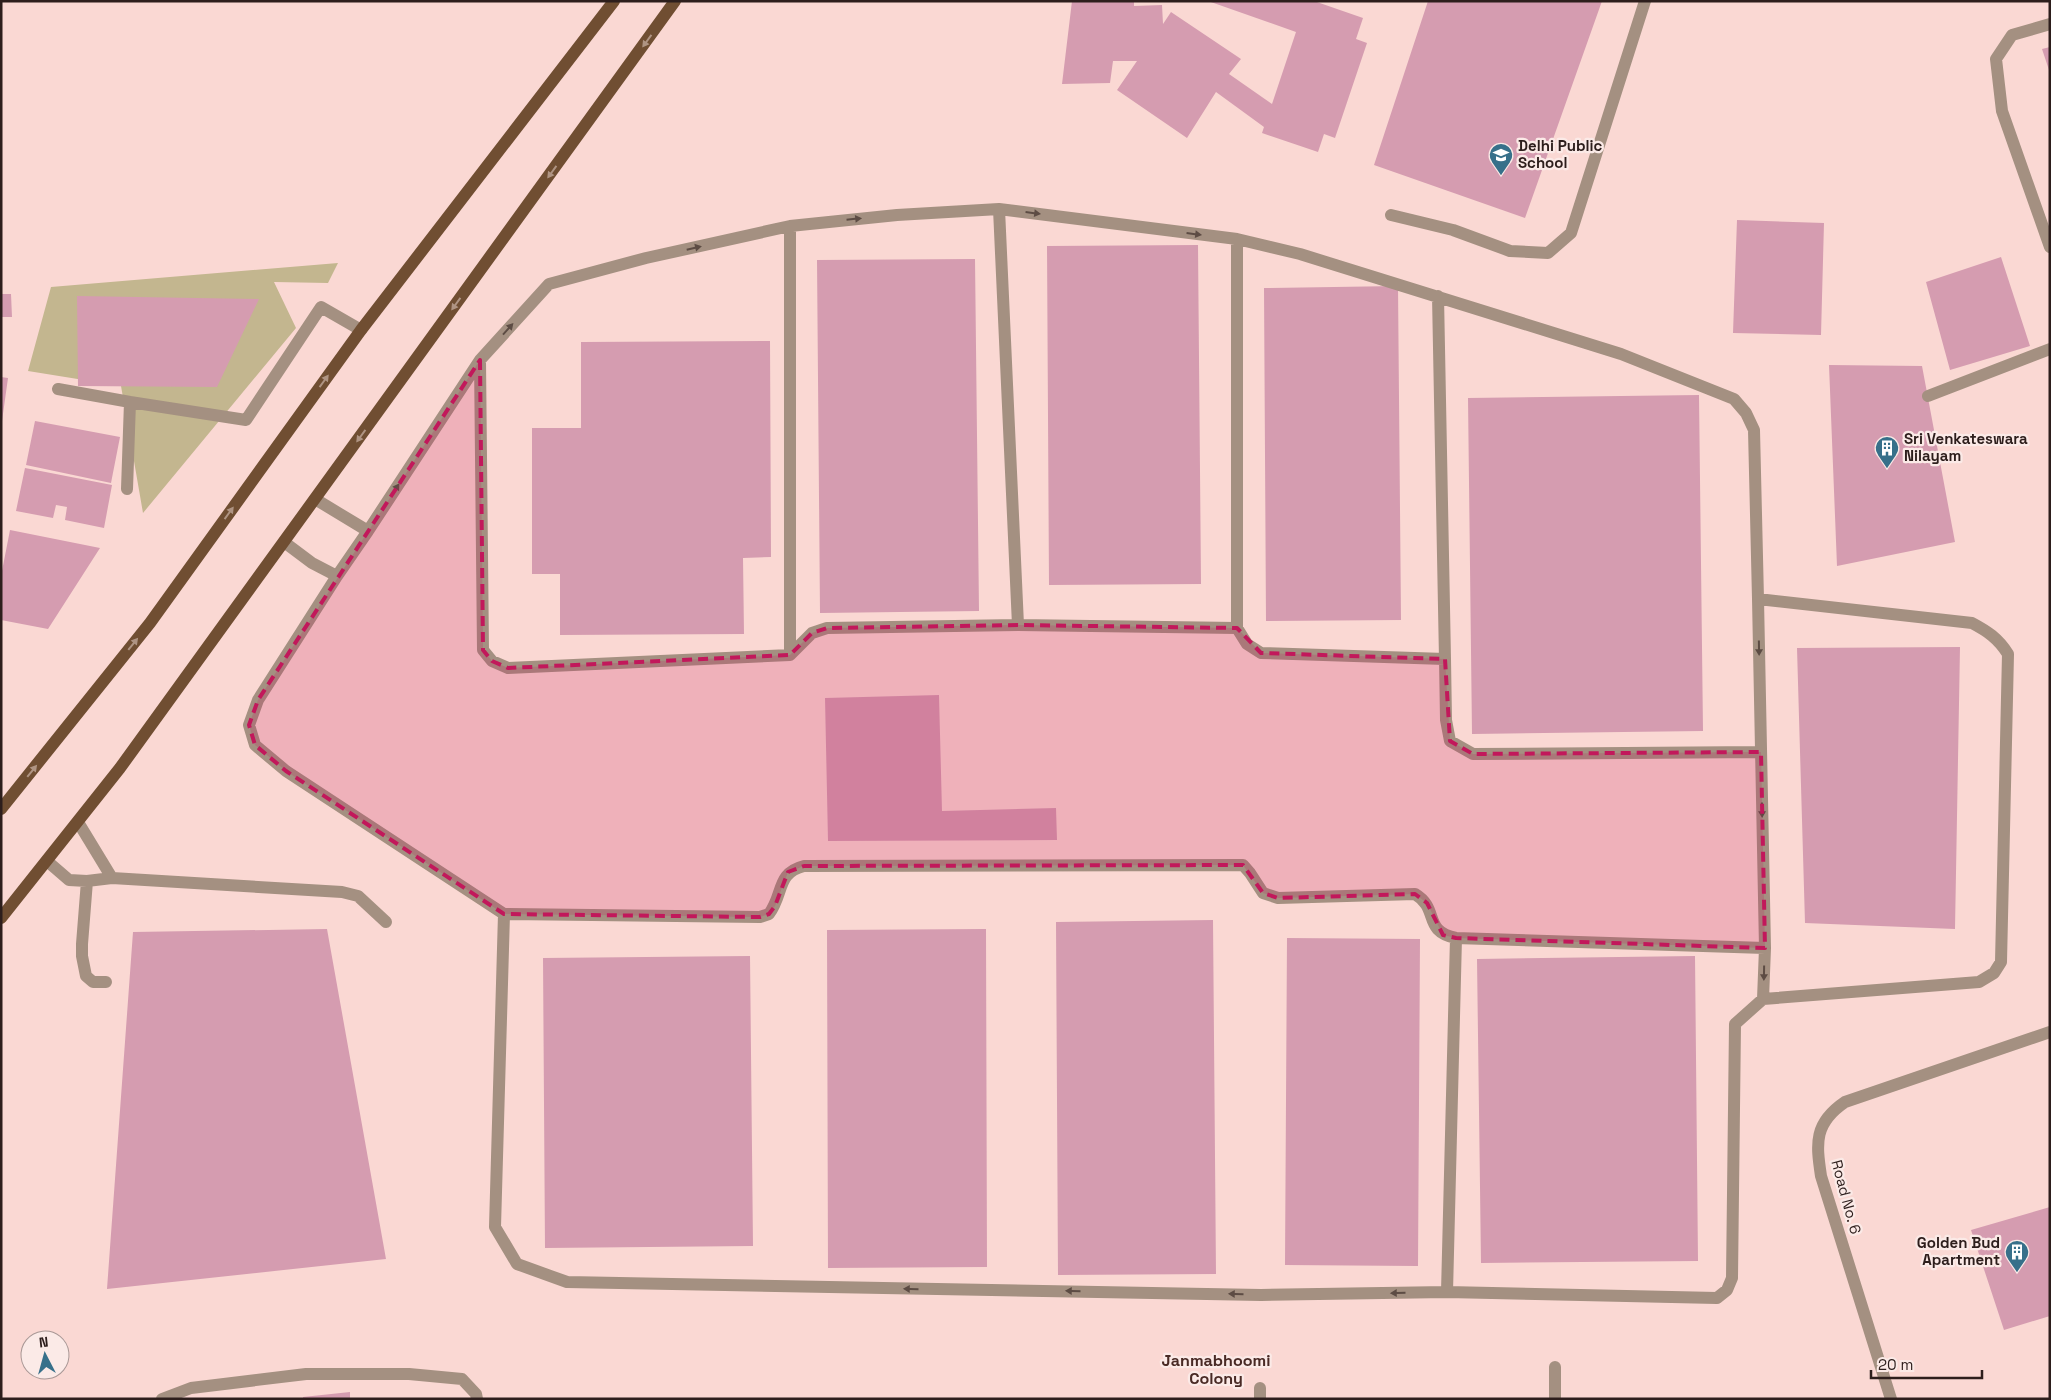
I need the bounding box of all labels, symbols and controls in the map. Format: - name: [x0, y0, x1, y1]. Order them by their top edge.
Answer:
- one-way arrow: [642, 34, 652, 48]
- place label: Delhi Public School: [1518, 136, 1603, 172]
- school or university icon: Delhi Public School: [1488, 142, 1514, 176]
- one-way arrow: [547, 166, 557, 179]
- one-way arrow: [1025, 209, 1041, 217]
- one-way arrow: [846, 215, 862, 223]
- one-way arrow: [1186, 230, 1202, 238]
- one-way arrow: [686, 244, 701, 252]
- one-way arrow: [451, 297, 461, 311]
- one-way arrow: [502, 323, 514, 335]
- one-way arrow: [319, 375, 330, 388]
- one-way arrow: [356, 429, 366, 443]
- place label: Sri Venkateswara Nilayam: [1904, 429, 2028, 465]
- building icon: Sri Venkateswara Nilayam: [1874, 435, 1900, 469]
- one-way arrow: [390, 483, 400, 497]
- one-way arrow: [224, 506, 234, 520]
- one-way arrow: [128, 638, 139, 651]
- one-way arrow: [1755, 640, 1763, 656]
- one-way arrow: [26, 765, 37, 778]
- one-way arrow: [1758, 803, 1766, 819]
- one-way arrow: [1760, 965, 1768, 981]
- street label: Road No. 6: [1827, 1158, 1866, 1236]
- place label: Golden Bud Apartment: [1917, 1233, 2000, 1269]
- building icon: Golden Bud Apartment: [2004, 1239, 2030, 1273]
- one-way arrow: [902, 1284, 918, 1292]
- one-way arrow: [1065, 1287, 1081, 1295]
- one-way arrow: [1390, 1289, 1406, 1297]
- one-way arrow: [1227, 1290, 1243, 1298]
- north arrow: [20, 1330, 70, 1380]
- text: N: [38, 1333, 49, 1352]
- scale bar: [1871, 1348, 1982, 1380]
- district label: Janmabhoomi Colony: [1162, 1350, 1270, 1389]
- text: 20 m: [1878, 1355, 1913, 1374]

